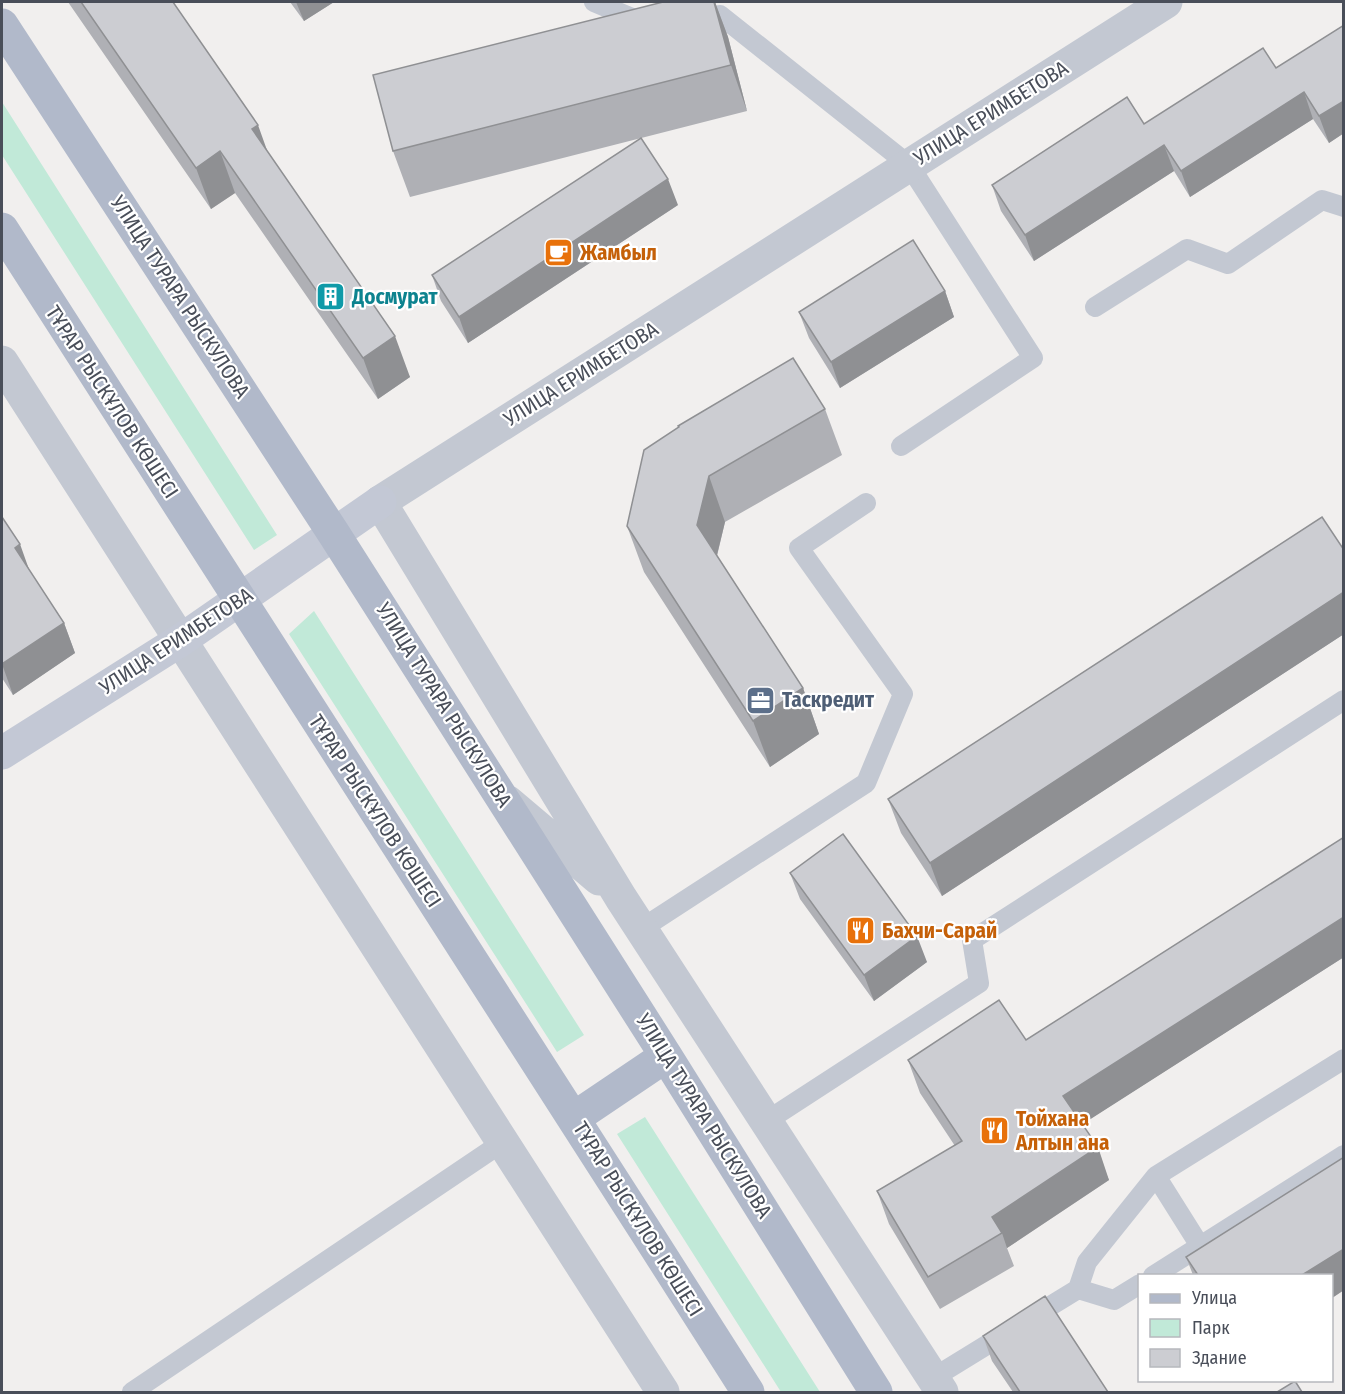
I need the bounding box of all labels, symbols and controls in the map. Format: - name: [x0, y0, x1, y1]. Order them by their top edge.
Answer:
- street label: УЛИЦА ЕРИМБЕТОВА: [908, 55, 1073, 172]
- street label: УЛИЦА ТУРАРА РЫСКУЛОВА: [104, 190, 255, 403]
- cafe icon: Жамбыл: [543, 237, 575, 269]
- place label: Жамбыл: [579, 240, 657, 266]
- building icon: Досмурат: [315, 281, 347, 313]
- place label: Досмурат: [351, 284, 439, 310]
- street label: ТҰРАР РЫСКҰЛОВ КӨШЕСІ: [40, 301, 184, 503]
- street label: УЛИЦА ЕРИМБЕТОВА: [498, 316, 663, 433]
- street label: УЛИЦА ЕРИМБЕТОВА: [94, 582, 258, 701]
- street label: УЛИЦА ТУРАРА РЫСКУЛОВА: [370, 597, 518, 812]
- office icon: Таскредит: [745, 684, 777, 716]
- place label: Таскредит: [782, 687, 875, 713]
- street label: ТҰРАР РЫСКҰЛОВ КӨШЕСІ: [303, 710, 447, 912]
- restaurant icon: Бахчи-Сарай: [845, 915, 877, 947]
- place label: Бахчи-Сарай: [882, 918, 997, 944]
- street label: УЛИЦА ТУРАРА РЫСКУЛОВА: [630, 1008, 778, 1223]
- place label: Тойхана Алтын ана: [1015, 1106, 1109, 1156]
- restaurant icon: Тойхана Алтын ана: [979, 1115, 1011, 1147]
- street label: ТҰРАР РЫСКҰЛОВ КӨШЕСІ: [567, 1117, 709, 1321]
- legend: [1138, 1274, 1333, 1382]
- text: Улица: [1191, 1287, 1237, 1309]
- text: Парк: [1192, 1317, 1230, 1339]
- text: Здание: [1192, 1347, 1247, 1369]

